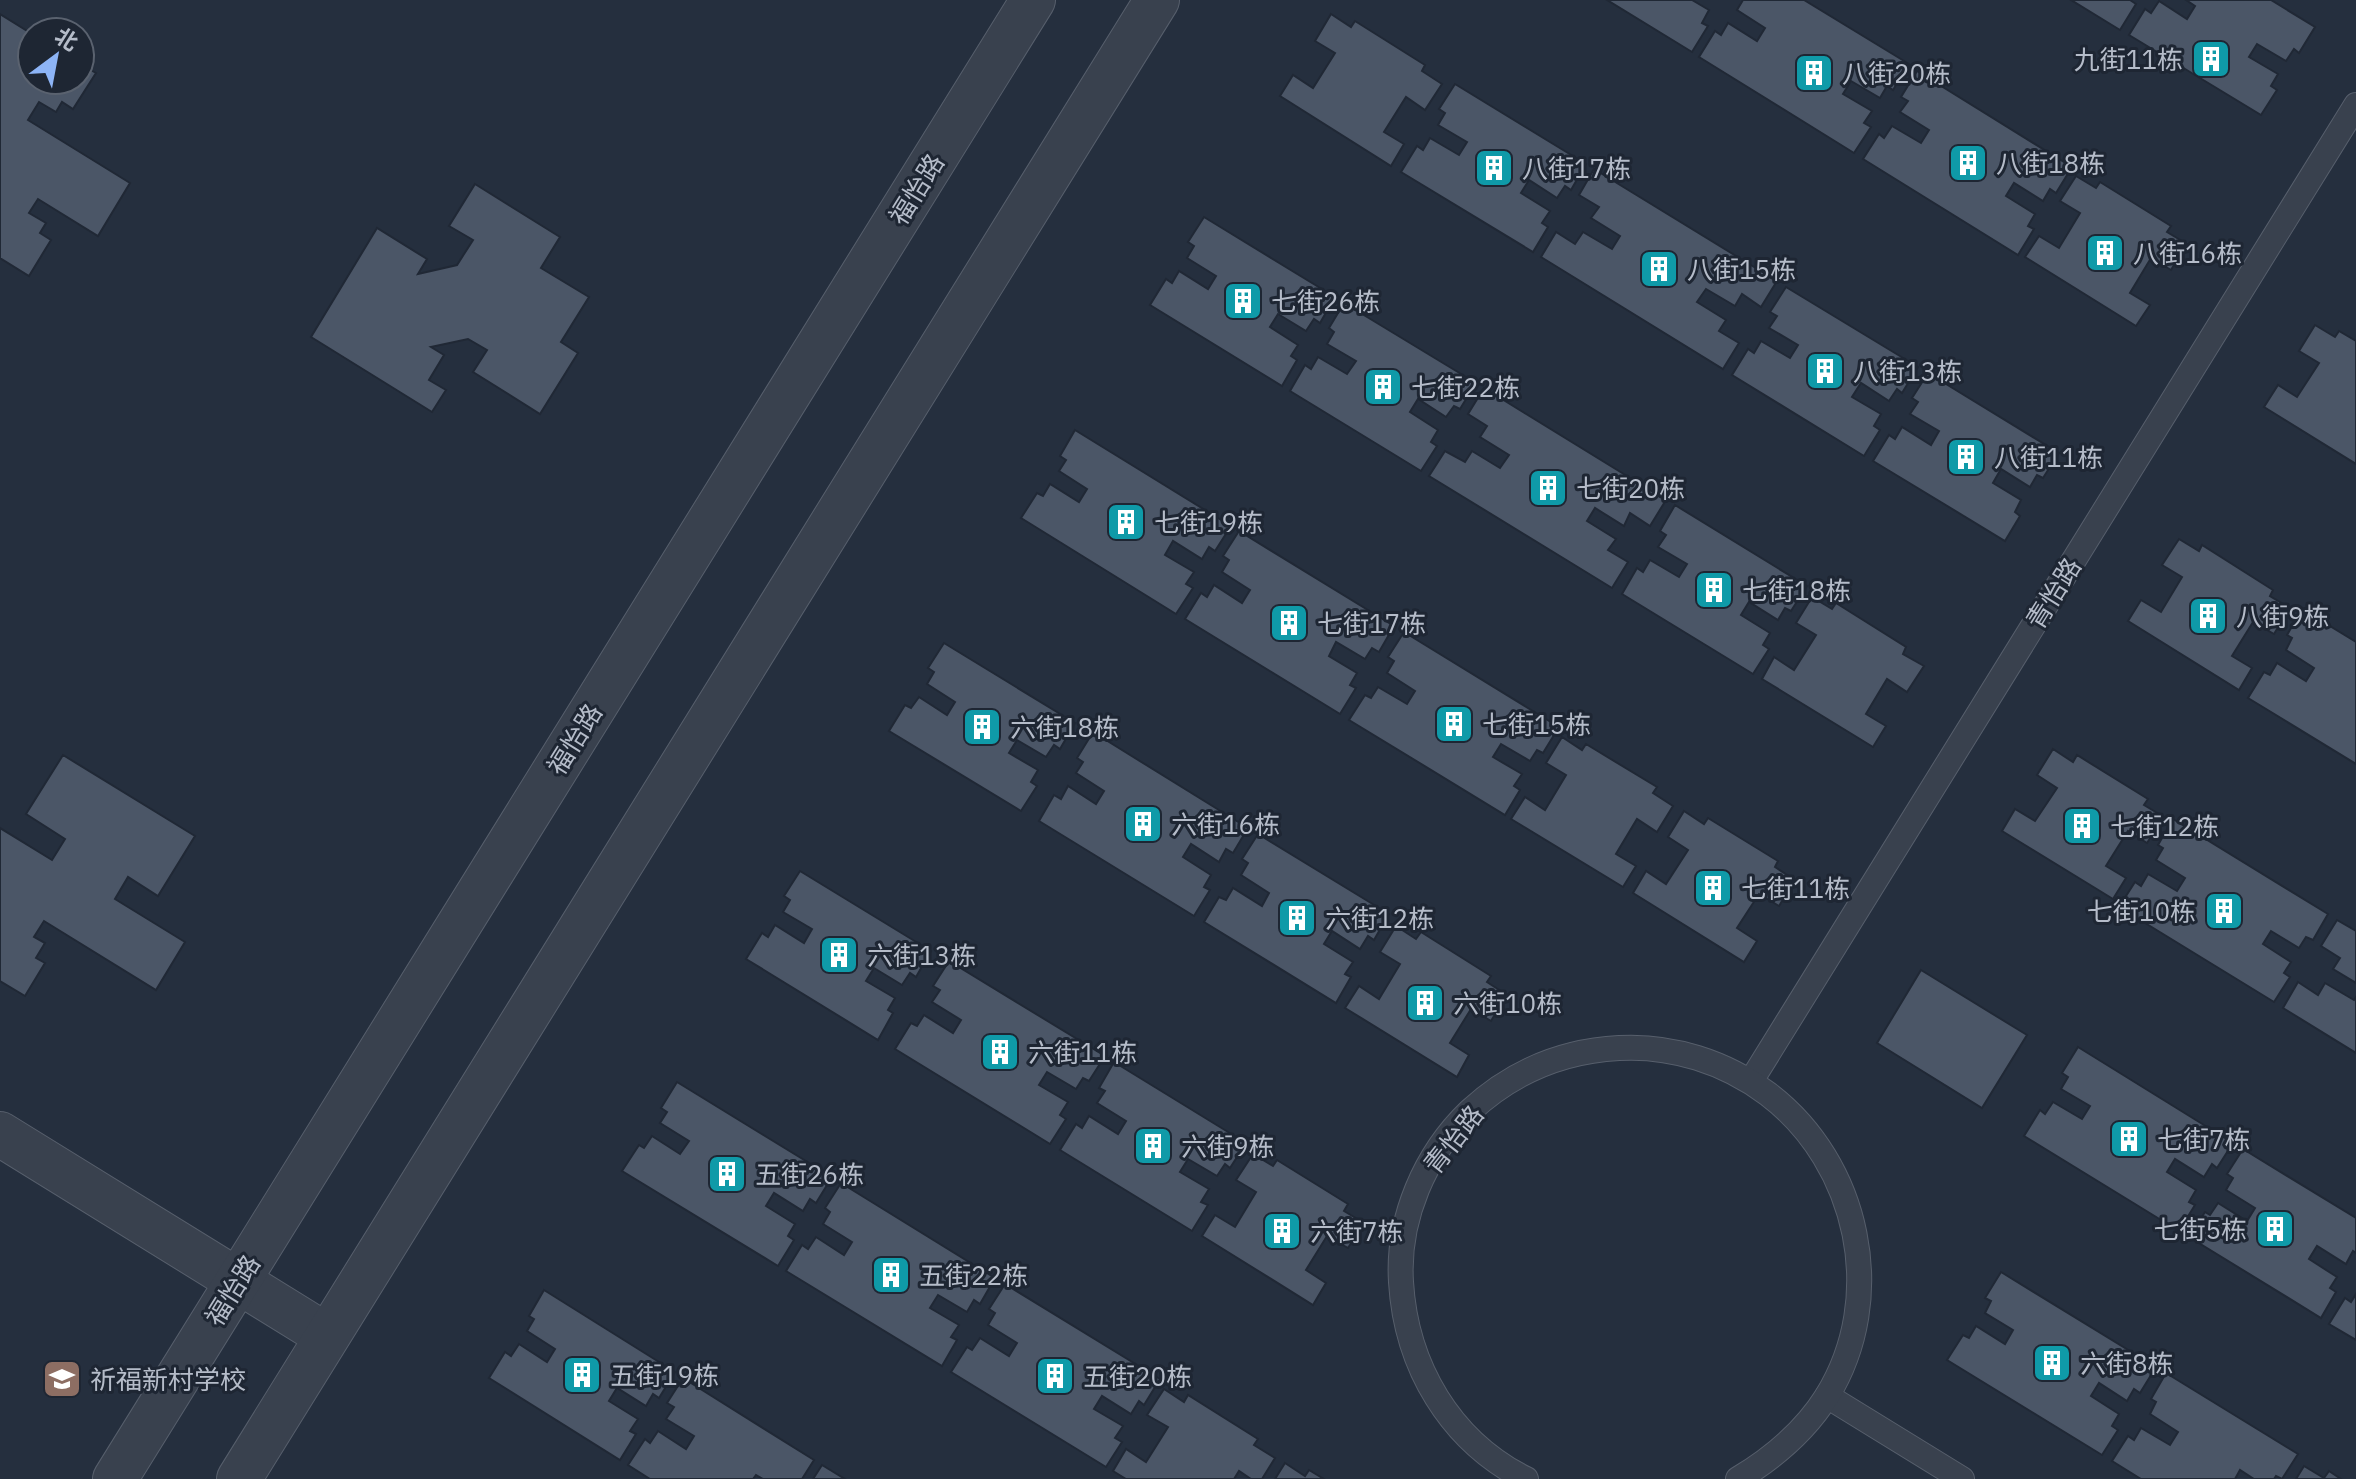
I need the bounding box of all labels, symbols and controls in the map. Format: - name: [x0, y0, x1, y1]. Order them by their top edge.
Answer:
- north arrow: [16, 16, 96, 96]
- text: 北: [50, 20, 84, 57]
- building icon: 九街11栋: [2190, 38, 2232, 80]
- place label: 九街11栋: [2074, 42, 2183, 76]
- building icon: 八街20栋: [1793, 52, 1835, 94]
- place label: 八街20栋: [1842, 56, 1951, 90]
- building icon: 八街18栋: [1947, 142, 1989, 184]
- place label: 八街18栋: [1996, 146, 2105, 180]
- street label: 福怡路: [881, 147, 951, 231]
- building icon: 八街17栋: [1473, 147, 1515, 189]
- place label: 八街17栋: [1522, 151, 1631, 185]
- building icon: 八街16栋: [2084, 232, 2126, 274]
- place label: 八街16栋: [2133, 236, 2242, 270]
- building icon: 八街15栋: [1638, 248, 1680, 290]
- place label: 八街15栋: [1687, 252, 1796, 286]
- building icon: 七街26栋: [1222, 280, 1264, 322]
- place label: 七街26栋: [1271, 284, 1380, 318]
- building icon: 八街13栋: [1804, 350, 1846, 392]
- place label: 八街13栋: [1853, 354, 1962, 388]
- building icon: 七街22栋: [1362, 366, 1404, 408]
- place label: 七街22栋: [1411, 370, 1520, 404]
- building icon: 八街11栋: [1945, 436, 1987, 478]
- place label: 八街11栋: [1994, 440, 2103, 474]
- building icon: 七街20栋: [1527, 467, 1569, 509]
- place label: 七街20栋: [1576, 471, 1685, 505]
- building icon: 七街19栋: [1105, 501, 1147, 543]
- place label: 七街19栋: [1154, 505, 1263, 539]
- street label: 青怡路: [2018, 551, 2088, 635]
- building icon: 七街18栋: [1693, 569, 1735, 611]
- place label: 七街18栋: [1742, 573, 1851, 607]
- building icon: 八街9栋: [2187, 595, 2229, 637]
- place label: 八街9栋: [2236, 599, 2330, 633]
- building icon: 七街17栋: [1268, 602, 1310, 644]
- place label: 七街17栋: [1317, 606, 1426, 640]
- street label: 福怡路: [539, 697, 609, 781]
- building icon: 七街15栋: [1433, 703, 1475, 745]
- building icon: 六街18栋: [961, 706, 1003, 748]
- place label: 七街15栋: [1482, 707, 1591, 741]
- place label: 六街18栋: [1010, 710, 1119, 744]
- building icon: 六街16栋: [1122, 803, 1164, 845]
- building icon: 七街12栋: [2061, 805, 2103, 847]
- place label: 六街16栋: [1171, 807, 1280, 841]
- place label: 七街12栋: [2110, 809, 2219, 843]
- building icon: 七街11栋: [1692, 867, 1734, 909]
- place label: 七街11栋: [1741, 871, 1850, 905]
- building icon: 七街10栋: [2203, 890, 2245, 932]
- place label: 七街10栋: [2087, 894, 2196, 928]
- building icon: 六街12栋: [1276, 897, 1318, 939]
- place label: 六街12栋: [1325, 901, 1434, 935]
- building icon: 六街13栋: [818, 934, 860, 976]
- place label: 六街13栋: [867, 938, 976, 972]
- building icon: 六街10栋: [1404, 982, 1446, 1024]
- place label: 六街10栋: [1453, 986, 1562, 1020]
- building icon: 六街11栋: [979, 1031, 1021, 1073]
- place label: 六街11栋: [1028, 1035, 1137, 1069]
- street label: 青怡路: [1416, 1098, 1490, 1180]
- building icon: 七街7栋: [2108, 1118, 2150, 1160]
- place label: 七街7栋: [2157, 1122, 2251, 1156]
- building icon: 六街9栋: [1132, 1125, 1174, 1167]
- place label: 六街9栋: [1181, 1129, 1275, 1163]
- building icon: 五街26栋: [706, 1153, 748, 1195]
- place label: 五街26栋: [755, 1157, 864, 1191]
- building icon: 七街5栋: [2254, 1208, 2296, 1250]
- building icon: 六街7栋: [1261, 1210, 1303, 1252]
- place label: 七街5栋: [2153, 1212, 2247, 1246]
- place label: 六街7栋: [1310, 1214, 1404, 1248]
- street label: 福怡路: [197, 1248, 267, 1332]
- building icon: 五街22栋: [870, 1254, 912, 1296]
- place label: 五街22栋: [919, 1258, 1028, 1292]
- building icon: 六街8栋: [2031, 1342, 2073, 1384]
- place label: 六街8栋: [2080, 1346, 2174, 1380]
- building icon: 五街19栋: [561, 1354, 603, 1396]
- building icon: 五街20栋: [1034, 1355, 1076, 1397]
- school or university icon: 祈福新村学校: [41, 1358, 83, 1400]
- place label: 五街19栋: [610, 1358, 719, 1392]
- place label: 五街20栋: [1083, 1359, 1192, 1393]
- place label: 祈福新村学校: [90, 1362, 246, 1396]

